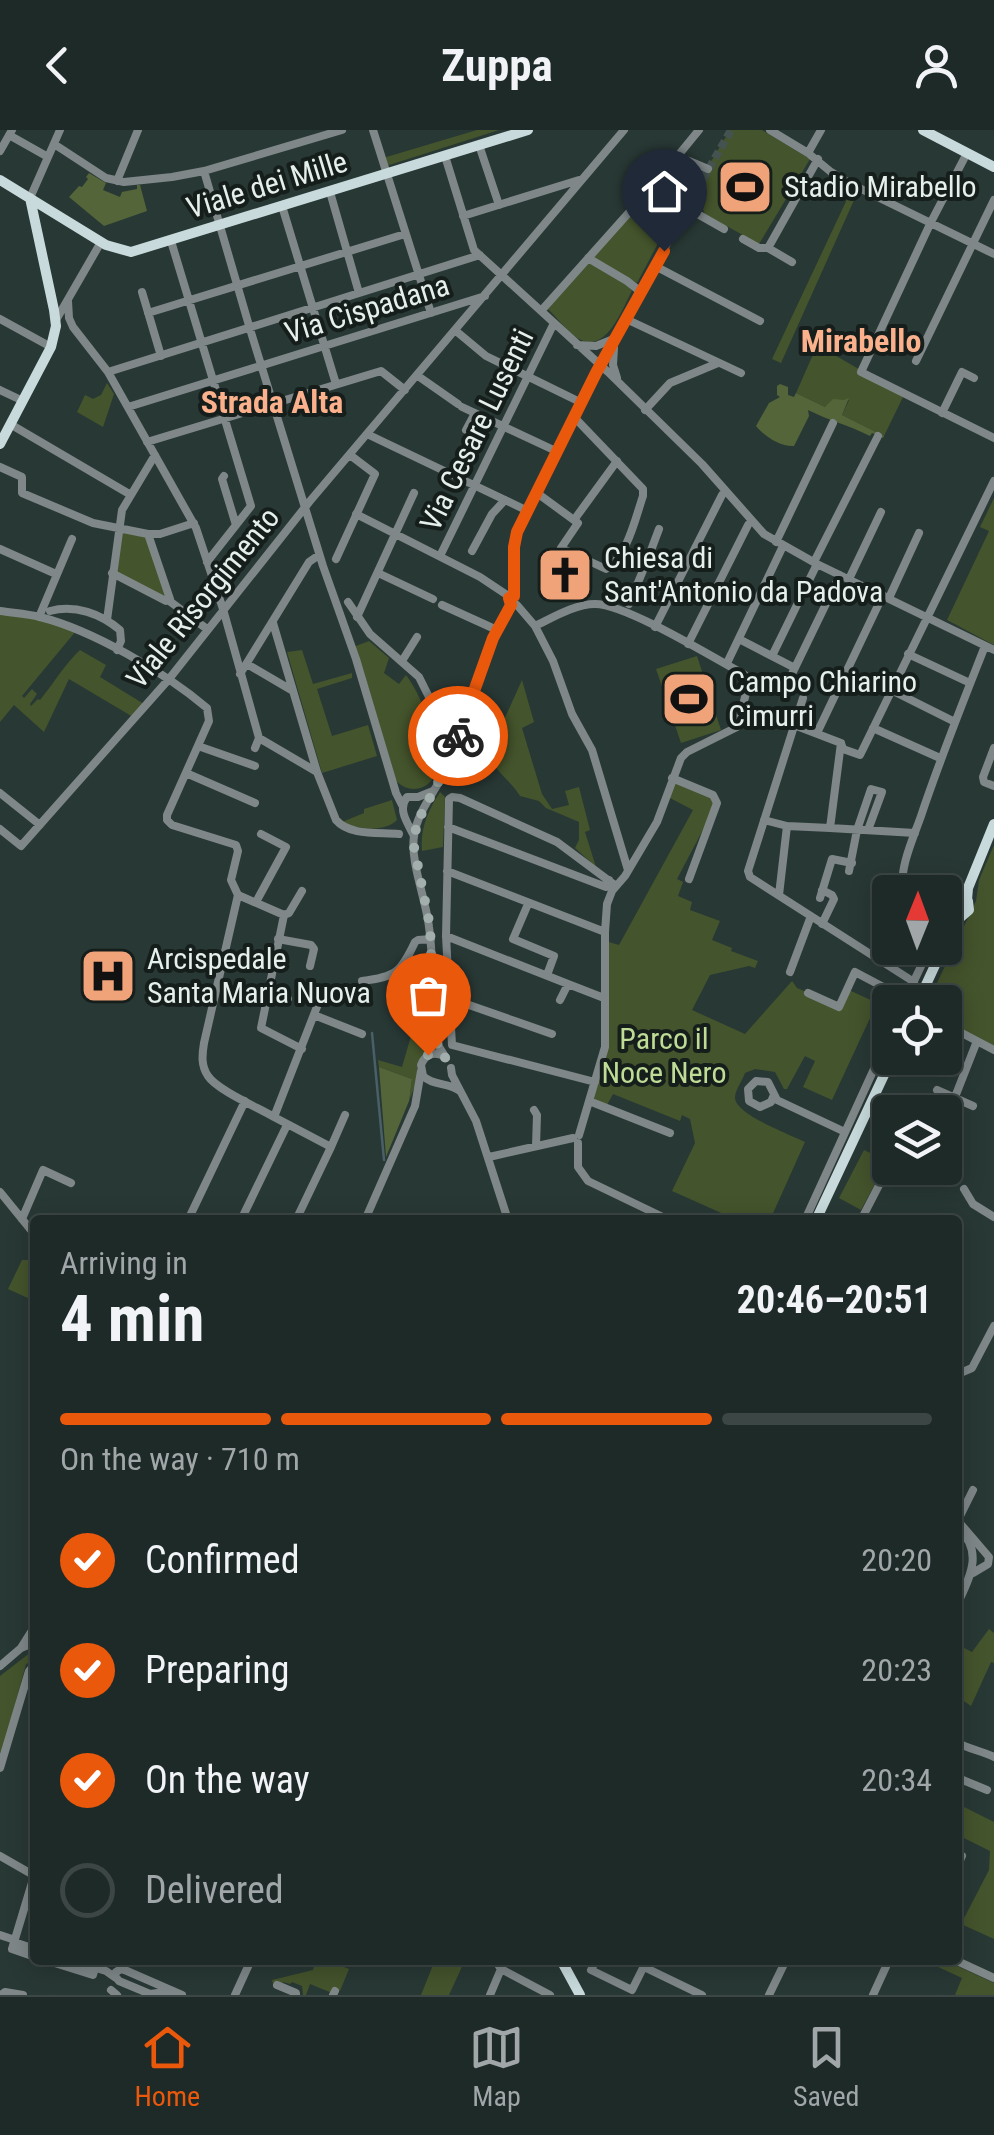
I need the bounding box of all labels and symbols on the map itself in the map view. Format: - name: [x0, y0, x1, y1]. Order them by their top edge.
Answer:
- street label: Viale dei Mille: [182, 144, 351, 226]
- pin: [622, 149, 707, 252]
- sports icon: Stadio Mirabello: [715, 157, 775, 217]
- place label: Stadio Mirabello: [784, 169, 977, 204]
- street label: Via Cispadana: [281, 267, 453, 350]
- district label: Mirabello: [801, 322, 921, 360]
- street label: Via Cesare Lusenti: [413, 323, 541, 536]
- district label: Strada Alta: [201, 383, 343, 421]
- street label: Viale Risorgimento: [119, 500, 286, 695]
- place label: Chiesa di Sant'Antonio da Padova: [604, 540, 883, 609]
- church icon: Chiesa di Sant'Antonio da Padova: [535, 545, 595, 605]
- place label: Campo Chiarino Cimurri: [728, 664, 917, 733]
- sports icon: Campo Chiarino Cimurri: [659, 669, 719, 729]
- courier: [408, 686, 508, 786]
- north arrow: [872, 875, 962, 965]
- place label: Arcispedale Santa Maria Nuova: [147, 941, 371, 1010]
- hospital icon: Arcispedale Santa Maria Nuova: [78, 946, 138, 1006]
- pin: [386, 953, 471, 1056]
- park label: Parco il Noce Nero: [601, 1021, 727, 1090]

